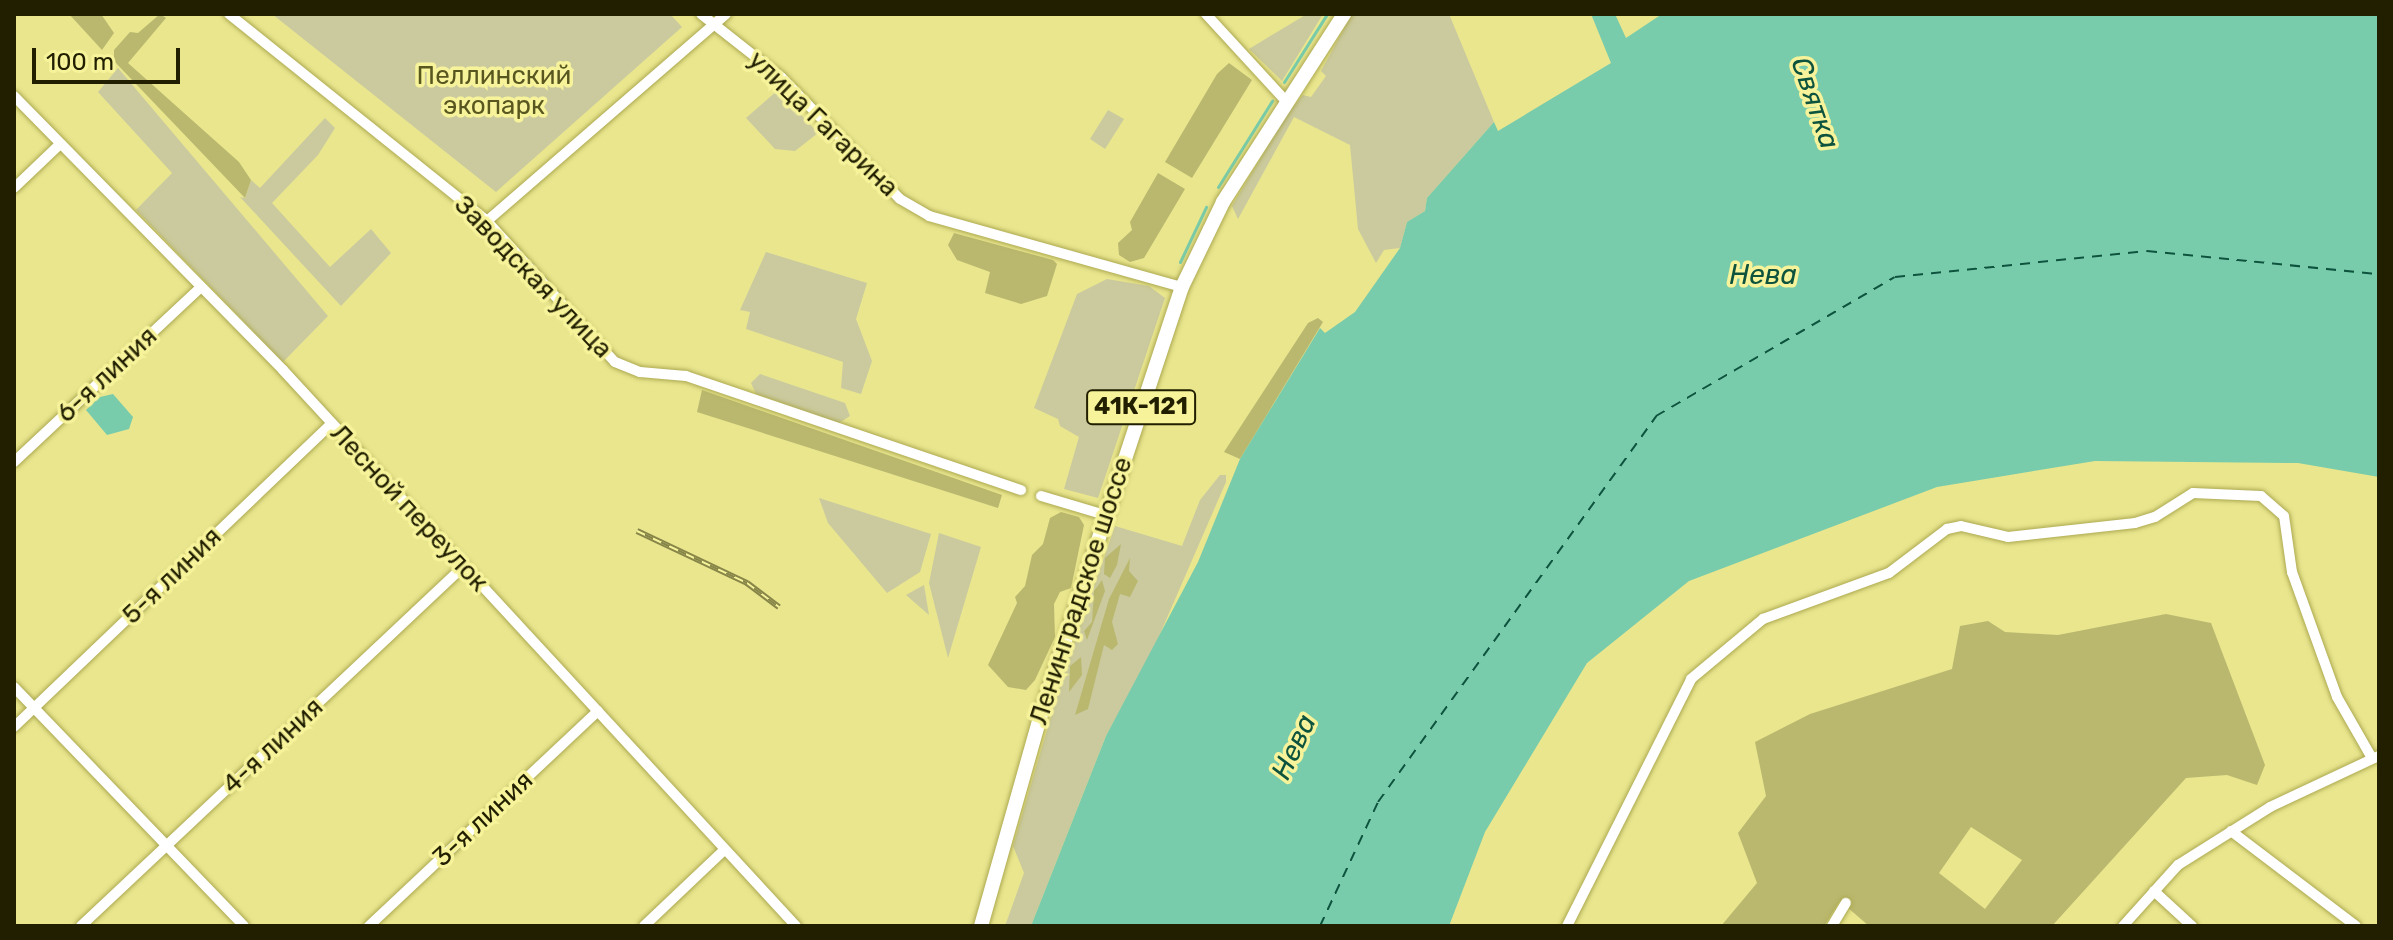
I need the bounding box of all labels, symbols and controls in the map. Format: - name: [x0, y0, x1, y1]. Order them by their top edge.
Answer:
- scale bar: [36, 32, 184, 82]
- street label: улица Гагарина: [742, 45, 904, 203]
- text: 100 m: [46, 48, 114, 76]
- water label: Святка: [1784, 53, 1846, 153]
- park label: Пеллинский экопарк: [417, 60, 571, 122]
- street label: Заводская улица: [448, 189, 618, 365]
- water label: Нева: [1729, 258, 1797, 292]
- street label: 6-я линия: [50, 321, 164, 429]
- road number: 41К-121: [1085, 387, 1197, 427]
- street label: Лесной переулок: [324, 418, 494, 598]
- street label: Ленинградское шоссе: [1023, 453, 1139, 729]
- street label: 5-я линия: [116, 521, 228, 631]
- street label: 4-я линия: [216, 692, 330, 800]
- water label: Нева: [1264, 709, 1324, 785]
- street label: 3-я линия: [426, 765, 540, 873]

